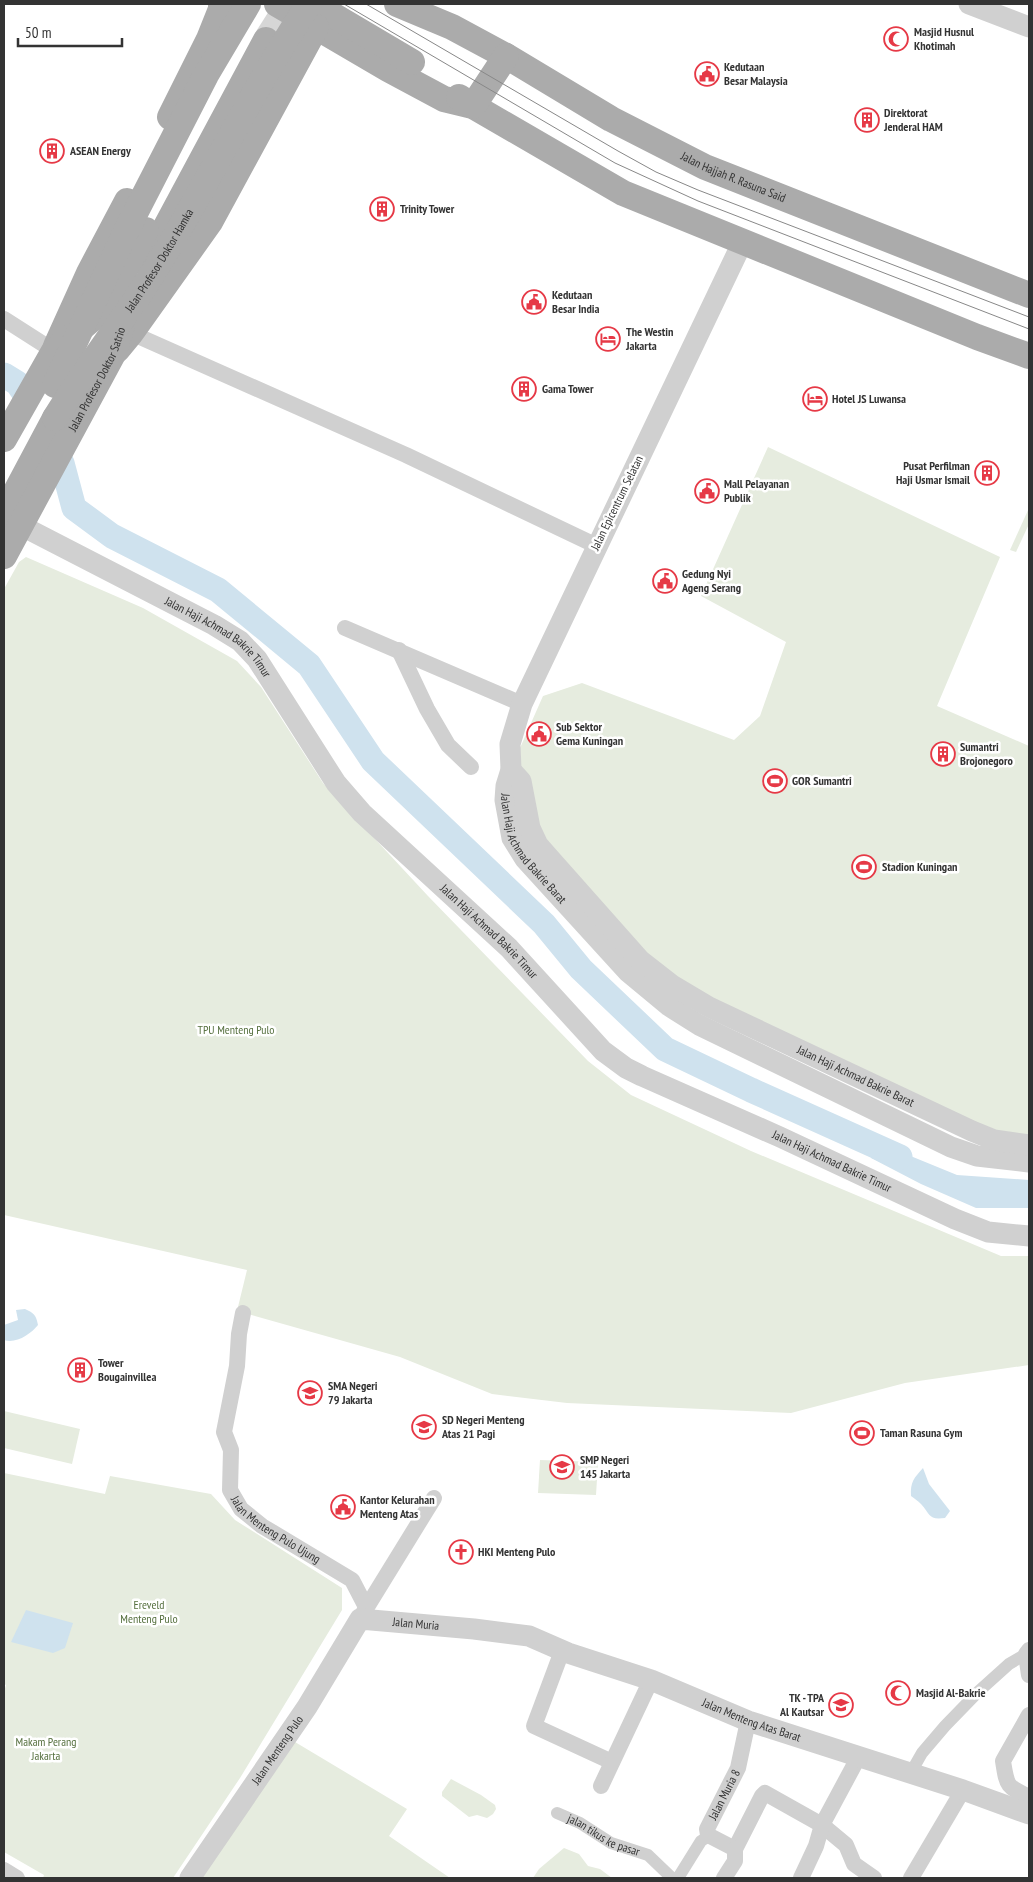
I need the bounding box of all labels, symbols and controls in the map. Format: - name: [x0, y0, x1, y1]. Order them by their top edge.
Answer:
- scale bar: [18, 15, 121, 47]
- text: 50 m: [25, 23, 51, 42]
- place label: Masjid Husnul Khotimah: [914, 24, 974, 53]
- mosque icon: Masjid Husnul Khotimah: [883, 26, 909, 52]
- place label: Kedutaan Besar Malaysia: [724, 59, 788, 88]
- public building icon: Kedutaan Besar Malaysia: [694, 61, 720, 87]
- place label: Direktorat Jenderal HAM: [883, 105, 943, 134]
- building icon: Direktorat Jenderal HAM: [854, 107, 880, 133]
- building icon: ASEAN Energy: [39, 138, 65, 164]
- place label: ASEAN Energy: [69, 143, 131, 158]
- street label: Jalan Hajjah R. Rasuna Said: [678, 148, 788, 205]
- building icon: Trinity Tower: [369, 196, 395, 222]
- place label: Trinity Tower: [400, 201, 455, 216]
- street label: Jalan Profesor Doktor Hamka: [121, 206, 196, 316]
- place label: Kedutaan Besar India: [552, 287, 599, 316]
- public building icon: Kedutaan Besar India: [521, 289, 547, 315]
- place label: The Westin Jakarta: [625, 324, 673, 353]
- street label: Jalan Profesor Doktor Satrio: [64, 325, 128, 435]
- hotel icon: The Westin Jakarta: [595, 326, 621, 352]
- building icon: Gama Tower: [511, 376, 537, 402]
- place label: Gama Tower: [542, 381, 594, 396]
- hotel icon: Hotel JS Luwansa: [802, 386, 828, 412]
- place label: Hotel JS Luwansa: [832, 391, 906, 406]
- street label: Jalan Epicentrum Selatan: [587, 453, 646, 554]
- place label: Pusat Perfilman Haji Usmar Ismail: [896, 458, 970, 487]
- building icon: Pusat Perfilman Haji Usmar Ismail: [974, 460, 1000, 486]
- place label: Mall Pelayanan Publik: [724, 476, 789, 505]
- public building icon: Mall Pelayanan Publik: [694, 478, 720, 504]
- place label: Gedung Nyi Ageng Serang: [681, 566, 741, 595]
- public building icon: Gedung Nyi Ageng Serang: [652, 568, 678, 594]
- street label: Jalan Haji Achmad Bakrie Timur: [162, 593, 275, 681]
- place label: Sub Sektor Gema Kuningan: [556, 719, 623, 748]
- public building icon: Sub Sektor Gema Kuningan: [526, 721, 552, 747]
- place label: Sumantri Brojonegoro: [960, 739, 1013, 768]
- building icon: Sumantri Brojonegoro: [930, 741, 956, 767]
- sports icon: GOR Sumantri: [762, 768, 788, 794]
- place label: GOR Sumantri: [792, 773, 852, 788]
- street label: Jalan Haji Achmad Bakrie Barat: [498, 792, 570, 907]
- sports icon: Stadion Kuningan: [851, 854, 877, 880]
- place label: Stadion Kuningan: [882, 859, 958, 874]
- street label: Jalan Haji Achmad Bakrie Timur: [437, 880, 542, 982]
- park label: TPU Menteng Pulo: [198, 1022, 274, 1037]
- street label: Jalan Haji Achmad Bakrie Barat: [794, 1041, 917, 1110]
- street label: Jalan Haji Achmad Bakrie Timur: [769, 1126, 895, 1196]
- place label: Tower Bougainvillea: [98, 1355, 156, 1384]
- building icon: Tower Bougainvillea: [67, 1357, 93, 1383]
- place label: SMA Negeri 79 Jakarta: [328, 1378, 378, 1407]
- school or university icon: SMA Negeri 79 Jakarta: [297, 1380, 323, 1406]
- place label: SD Negeri Menteng Atas 21 Pagi: [441, 1412, 525, 1441]
- school or university icon: SD Negeri Menteng Atas 21 Pagi: [411, 1414, 437, 1440]
- sports icon: Taman Rasuna Gym: [849, 1420, 875, 1446]
- place label: Taman Rasuna Gym: [880, 1425, 962, 1440]
- place label: SMP Negeri 145 Jakarta: [580, 1452, 630, 1481]
- school or university icon: SMP Negeri 145 Jakarta: [549, 1454, 575, 1480]
- street label: Jalan Menteng Pulo Ujung: [228, 1492, 323, 1566]
- place label: Kantor Kelurahan Menteng Atas: [360, 1492, 435, 1521]
- public building icon: Kantor Kelurahan Menteng Atas: [330, 1494, 356, 1520]
- church icon: HKI Menteng Pulo: [448, 1539, 474, 1565]
- place label: HKI Menteng Pulo: [478, 1544, 556, 1559]
- park label: Ereveld Menteng Pulo: [120, 1597, 178, 1626]
- street label: Jalan Muria: [391, 1614, 440, 1633]
- mosque icon: Masjid Al-Bakrie: [885, 1680, 911, 1706]
- place label: Masjid Al-Bakrie: [916, 1685, 986, 1700]
- place label: TK - TPA Al Kautsar: [779, 1690, 825, 1719]
- school or university icon: TK - TPA Al Kautsar: [828, 1692, 854, 1718]
- street label: Jalan Menteng Atas Barat: [699, 1694, 804, 1745]
- street label: Jalan Menteng Pulo: [248, 1712, 306, 1788]
- park label: Makam Perang Jakarta: [16, 1734, 76, 1763]
- street label: Jalan Muria 8: [704, 1767, 743, 1823]
- street label: jalan tikus ke pasar: [565, 1811, 642, 1859]

